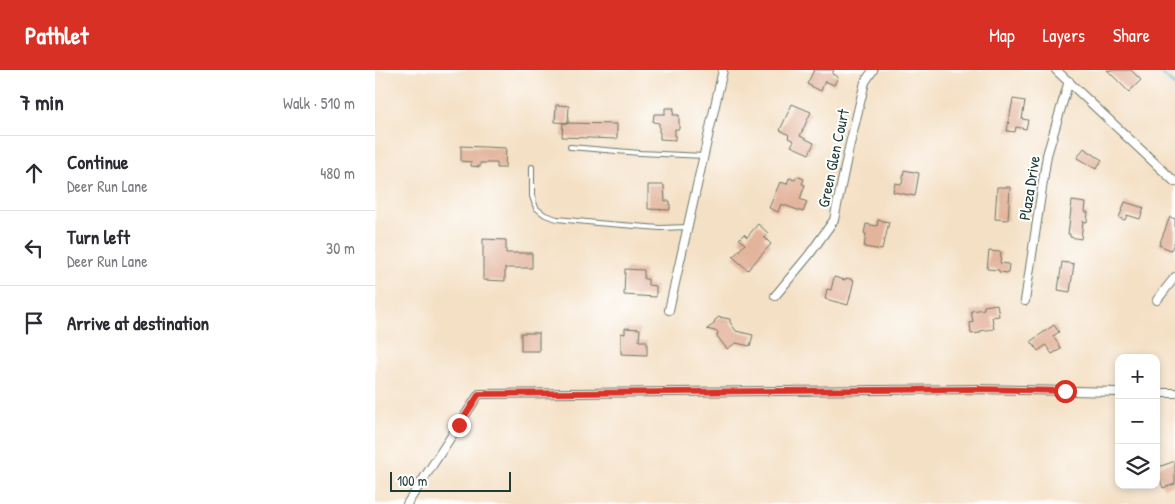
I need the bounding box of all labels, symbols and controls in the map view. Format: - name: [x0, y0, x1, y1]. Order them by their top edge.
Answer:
- text: Pathlet: [25, 19, 88, 51]
- text: Map: [989, 23, 1015, 48]
- text: Layers: [1043, 23, 1085, 48]
- text: Share: [1113, 23, 1150, 48]
- text: 7 min: [20, 88, 64, 117]
- text: Walk · 510 m: [283, 92, 355, 114]
- street label: Green Glen Court: [812, 106, 854, 209]
- text: Continue: [67, 149, 128, 175]
- street label: Plaza Drive: [1013, 153, 1045, 222]
- icon: ahead: [20, 159, 48, 187]
- text: 480 m: [320, 162, 355, 184]
- text: Deer Run Lane: [67, 175, 148, 197]
- text: Turn left: [67, 224, 130, 250]
- icon: left: [20, 234, 48, 262]
- text: 30 m: [326, 237, 355, 259]
- text: Deer Run Lane: [67, 250, 148, 272]
- icon: arrive: [20, 309, 48, 337]
- text: Arrive at destination: [67, 310, 209, 336]
- map controls: [1115, 354, 1160, 489]
- button: +: [1115, 354, 1160, 399]
- route start: [1054, 380, 1077, 403]
- button: −: [1115, 399, 1160, 444]
- route end: [448, 414, 471, 437]
- button: layers: [1115, 444, 1160, 489]
- scale bar: [390, 469, 511, 492]
- text: 100 m: [397, 471, 427, 490]

